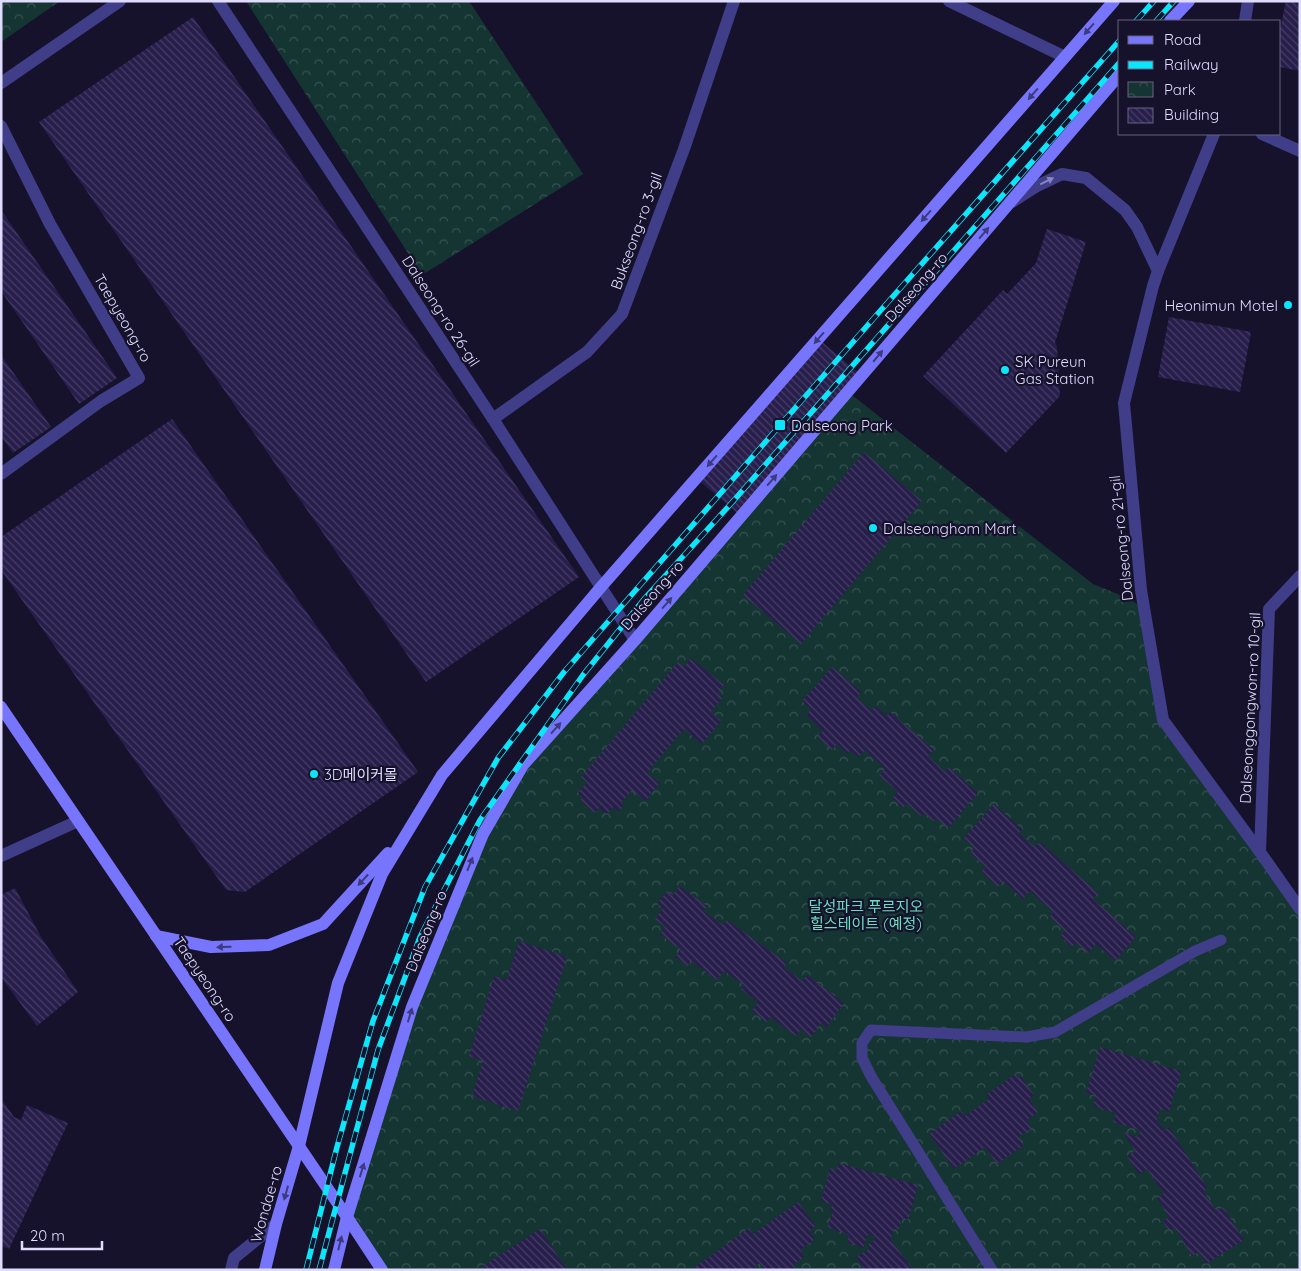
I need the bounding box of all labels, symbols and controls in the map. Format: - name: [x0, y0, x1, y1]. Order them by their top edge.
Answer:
- legend: [1118, 20, 1281, 135]
- one-way arrow: [1084, 23, 1095, 36]
- text: Road: [1164, 30, 1201, 49]
- text: Railway: [1164, 55, 1219, 74]
- text: Park: [1164, 80, 1196, 99]
- one-way arrow: [1027, 87, 1038, 100]
- text: Building: [1164, 105, 1219, 124]
- street label: Bukseong-ro 3-gil: [606, 170, 666, 292]
- one-way arrow: [1040, 176, 1055, 185]
- one-way arrow: [920, 210, 931, 223]
- one-way arrow: [978, 226, 989, 239]
- street label: Dalseong-ro: [881, 248, 951, 326]
- street label: Dalseong-ro 26-gil: [398, 252, 484, 370]
- street label: Taepyeong-ro: [90, 271, 156, 365]
- place label: Heonimun Motel: [1164, 296, 1278, 315]
- marker: Heonimun Motel: [1282, 299, 1294, 311]
- one-way arrow: [813, 332, 824, 345]
- one-way arrow: [872, 350, 883, 362]
- place label: SK Pureun Gas Station: [1015, 352, 1095, 388]
- marker: SK Pureun Gas Station: [999, 364, 1011, 376]
- place label: Dalseong Park: [791, 416, 893, 435]
- marker: Dalseong Park: [773, 418, 787, 432]
- one-way arrow: [706, 454, 718, 466]
- one-way arrow: [767, 473, 778, 486]
- street label: Dalseong-ro 21-gil: [1105, 474, 1137, 602]
- place label: Dalseonghom Mart: [883, 519, 1017, 538]
- marker: Dalseonghom Mart: [867, 522, 879, 534]
- street label: Dalseong-ro: [617, 556, 687, 634]
- one-way arrow: [661, 598, 673, 610]
- street label: Dalseonggongwon-ro 10-gil: [1235, 612, 1265, 804]
- one-way arrow: [550, 722, 562, 734]
- place label: 3D메이커몰: [324, 765, 398, 784]
- marker: 3D메이커몰: [308, 768, 320, 780]
- one-way arrow: [467, 857, 475, 871]
- one-way arrow: [357, 873, 369, 885]
- street label: Dalseong-ro: [401, 887, 451, 975]
- park label: 달성파크 푸르지오 힐스테이트 (예정): [809, 897, 923, 933]
- street label: Taepyeong-ro: [170, 933, 240, 1025]
- one-way arrow: [216, 943, 232, 951]
- one-way arrow: [406, 1007, 414, 1022]
- one-way arrow: [358, 1162, 366, 1177]
- street label: Wondae-ro: [246, 1163, 286, 1245]
- one-way arrow: [281, 1186, 289, 1201]
- scale bar: [22, 1218, 102, 1250]
- text: 20 m: [30, 1226, 65, 1245]
- one-way arrow: [337, 1236, 345, 1251]

